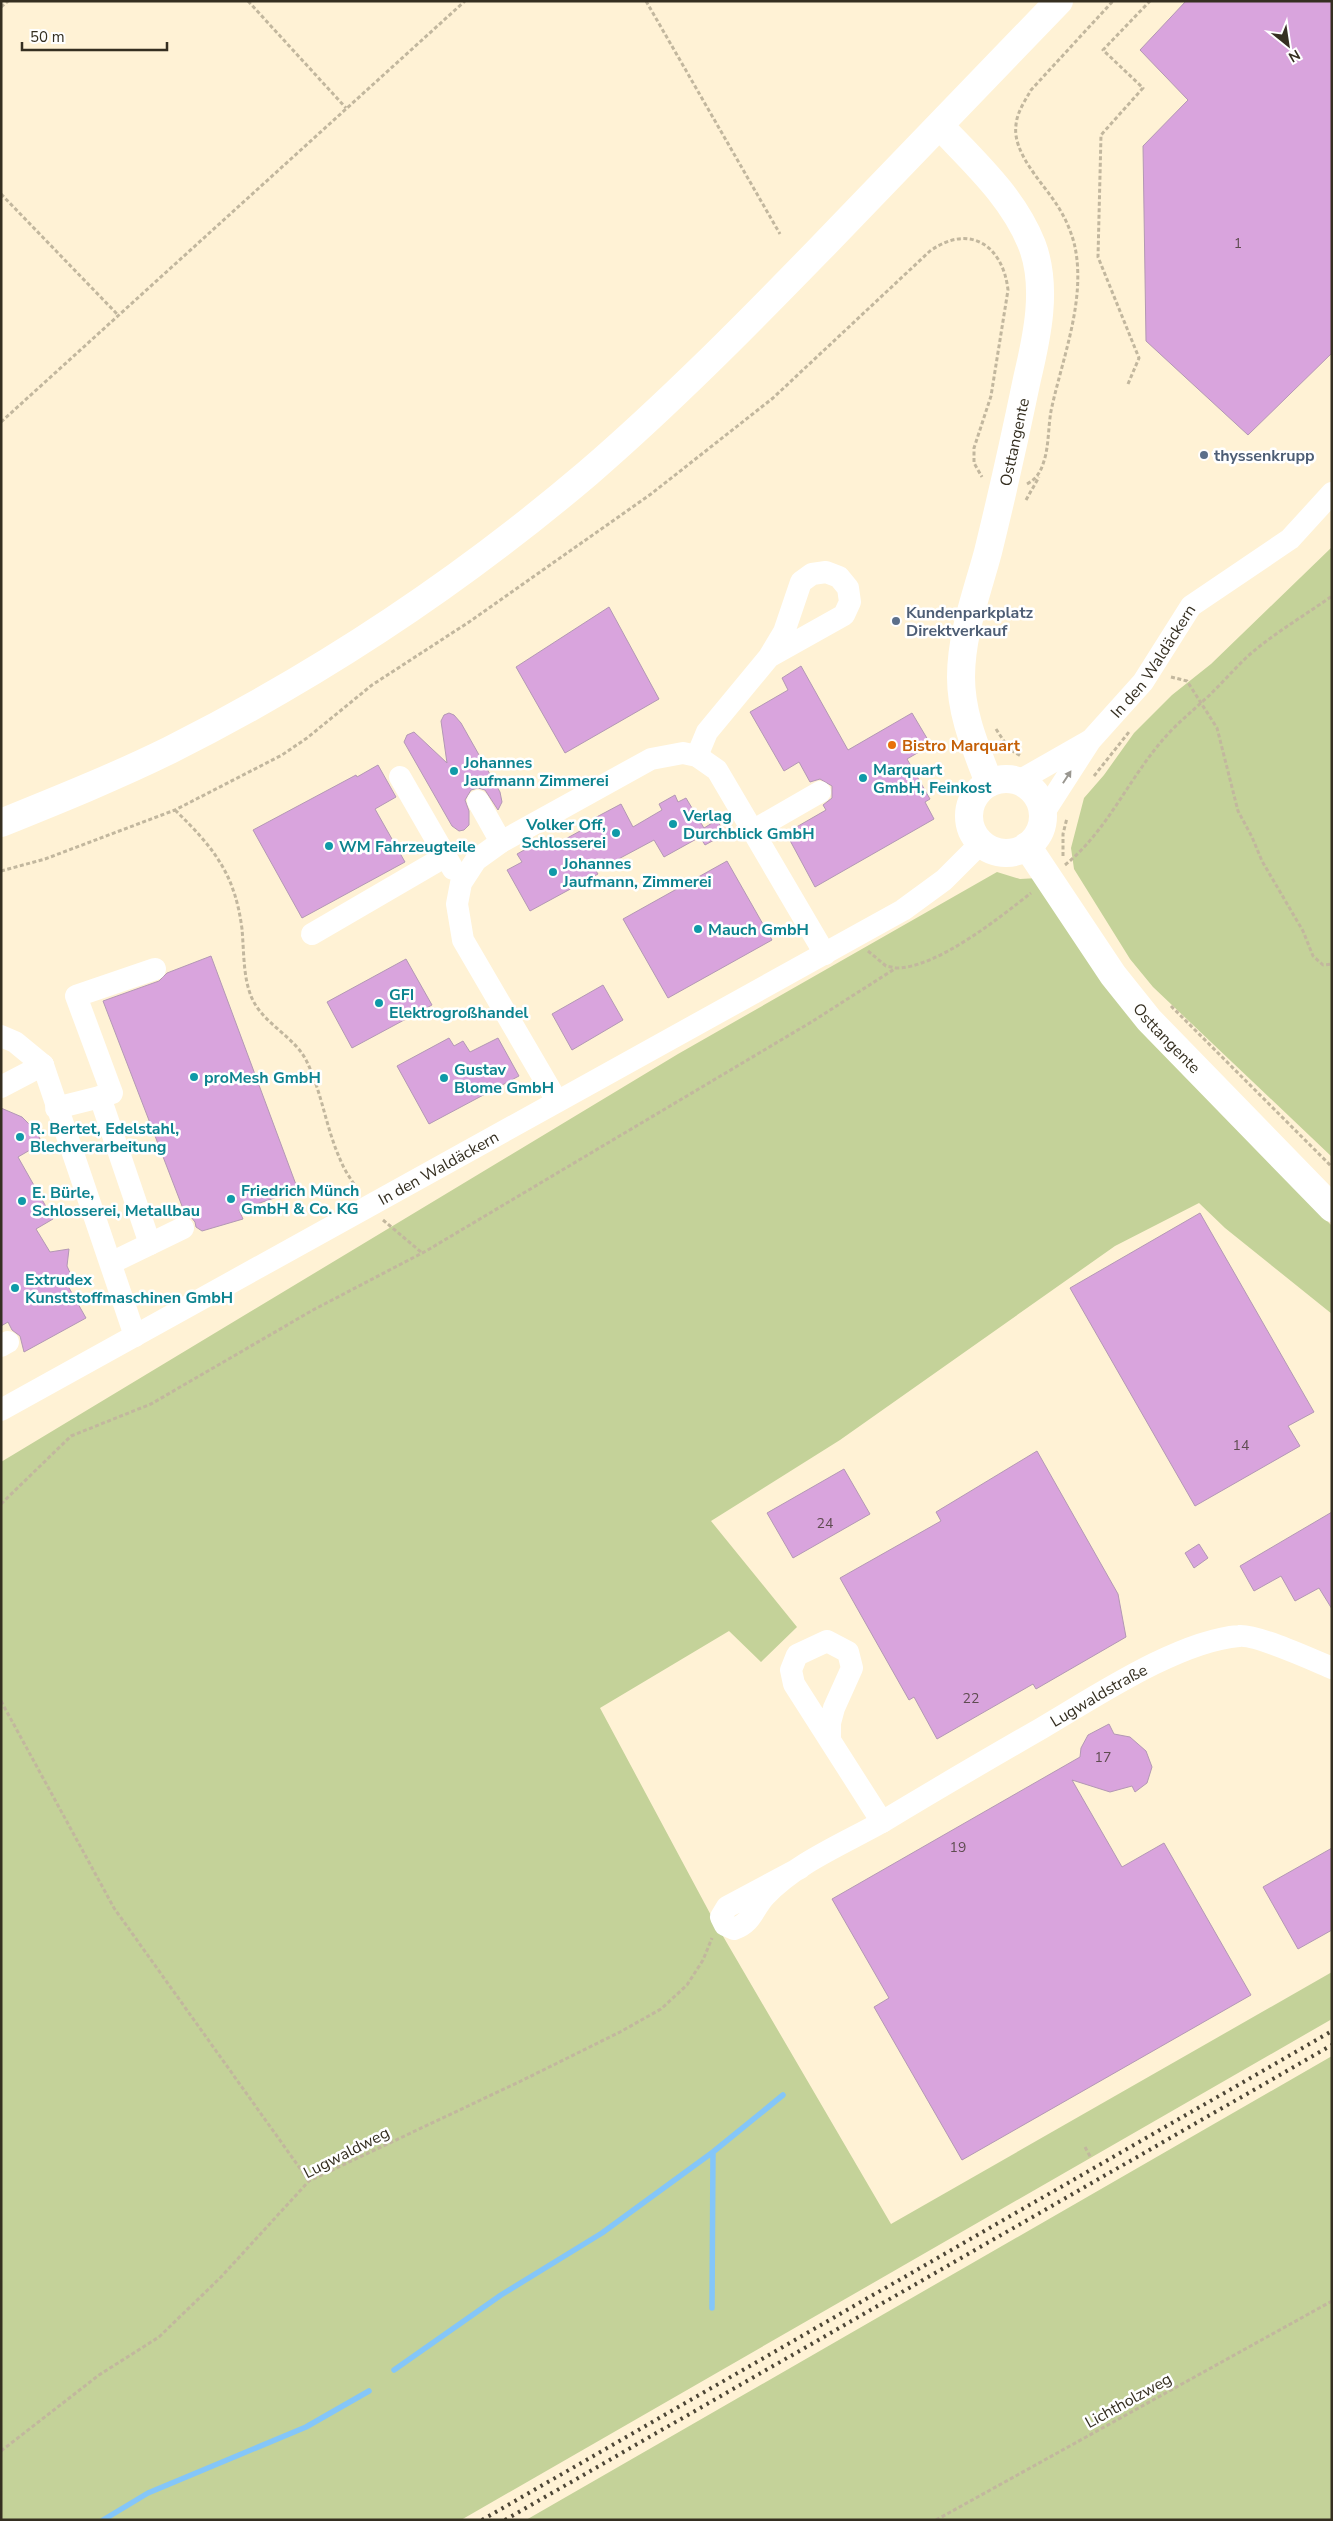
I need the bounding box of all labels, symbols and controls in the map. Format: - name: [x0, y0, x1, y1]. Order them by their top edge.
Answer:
- scale bar: [22, 20, 168, 52]
- north arrow: [1263, 20, 1313, 70]
- text: 50 m: [30, 27, 65, 47]
- text: N: [1285, 45, 1304, 67]
- house number: 1: [1234, 234, 1242, 253]
- street label: Osttangente: [995, 396, 1035, 488]
- place label: thyssenkrupp: [1214, 445, 1315, 467]
- marker: thyssenkrupp: [1198, 449, 1210, 461]
- street label: In den Waldäckern: [1106, 600, 1201, 723]
- place label: Kundenparkplatz Direktverkauf: [906, 602, 1034, 642]
- marker: Kundenparkplatz Direktverkauf: [890, 615, 902, 627]
- place label: Bistro Marquart: [902, 735, 1021, 757]
- marker: Bistro Marquart: [886, 739, 898, 751]
- place label: Johannes Jaufmann Zimmerei: [463, 752, 609, 792]
- place label: Marquart GmbH, Feinkost: [873, 759, 992, 799]
- marker: Johannes Jaufmann Zimmerei: [448, 765, 460, 777]
- one-way arrow: [1062, 771, 1071, 784]
- marker: Marquart GmbH, Feinkost: [857, 772, 869, 784]
- place label: Verlag Durchblick GmbH: [682, 805, 815, 845]
- place label: Volker Off, Schlosserei: [522, 814, 606, 854]
- marker: Verlag Durchblick GmbH: [667, 818, 679, 830]
- marker: Volker Off, Schlosserei: [610, 827, 622, 839]
- place label: WM Fahrzeugteile: [339, 836, 476, 858]
- marker: WM Fahrzeugteile: [323, 840, 335, 852]
- place label: Johannes Jaufmann, Zimmerei: [562, 853, 712, 893]
- marker: Johannes Jaufmann, Zimmerei: [547, 866, 559, 878]
- place label: Mauch GmbH: [708, 919, 809, 941]
- marker: Mauch GmbH: [692, 923, 704, 935]
- place label: GFI Elektrogroßhandel: [389, 984, 528, 1024]
- marker: GFI Elektrogroßhandel: [373, 997, 385, 1009]
- street label: Osttangente: [1127, 999, 1205, 1079]
- place label: Gustav Blome GmbH: [454, 1059, 554, 1099]
- place label: proMesh GmbH: [204, 1067, 321, 1089]
- marker: proMesh GmbH: [188, 1071, 200, 1083]
- marker: Gustav Blome GmbH: [438, 1072, 450, 1084]
- place label: R. Bertet, Edelstahl, Blechverarbeitung: [30, 1118, 179, 1158]
- street label: In den Waldäckern: [375, 1126, 503, 1211]
- marker: R. Bertet, Edelstahl, Blechverarbeitung: [14, 1131, 26, 1143]
- place label: Friedrich Münch GmbH & Co. KG: [241, 1180, 359, 1220]
- place label: E. Bürle, Schlosserei, Metallbau: [32, 1182, 200, 1222]
- marker: Friedrich Münch GmbH & Co. KG: [225, 1193, 237, 1205]
- marker: E. Bürle, Schlosserei, Metallbau: [16, 1195, 28, 1207]
- place label: Extrudex Kunststoffmaschinen GmbH: [25, 1269, 233, 1309]
- marker: Extrudex Kunststoffmaschinen GmbH: [9, 1282, 21, 1294]
- house number: 14: [1233, 1436, 1249, 1455]
- house number: 24: [817, 1514, 833, 1533]
- street label: Lugwaldstraße: [1046, 1659, 1151, 1733]
- house number: 22: [963, 1689, 979, 1708]
- house number: 17: [1095, 1748, 1111, 1767]
- house number: 19: [950, 1838, 966, 1857]
- street label: Lugwaldweg: [300, 2122, 393, 2184]
- street label: Lichtholzweg: [1081, 2368, 1176, 2434]

